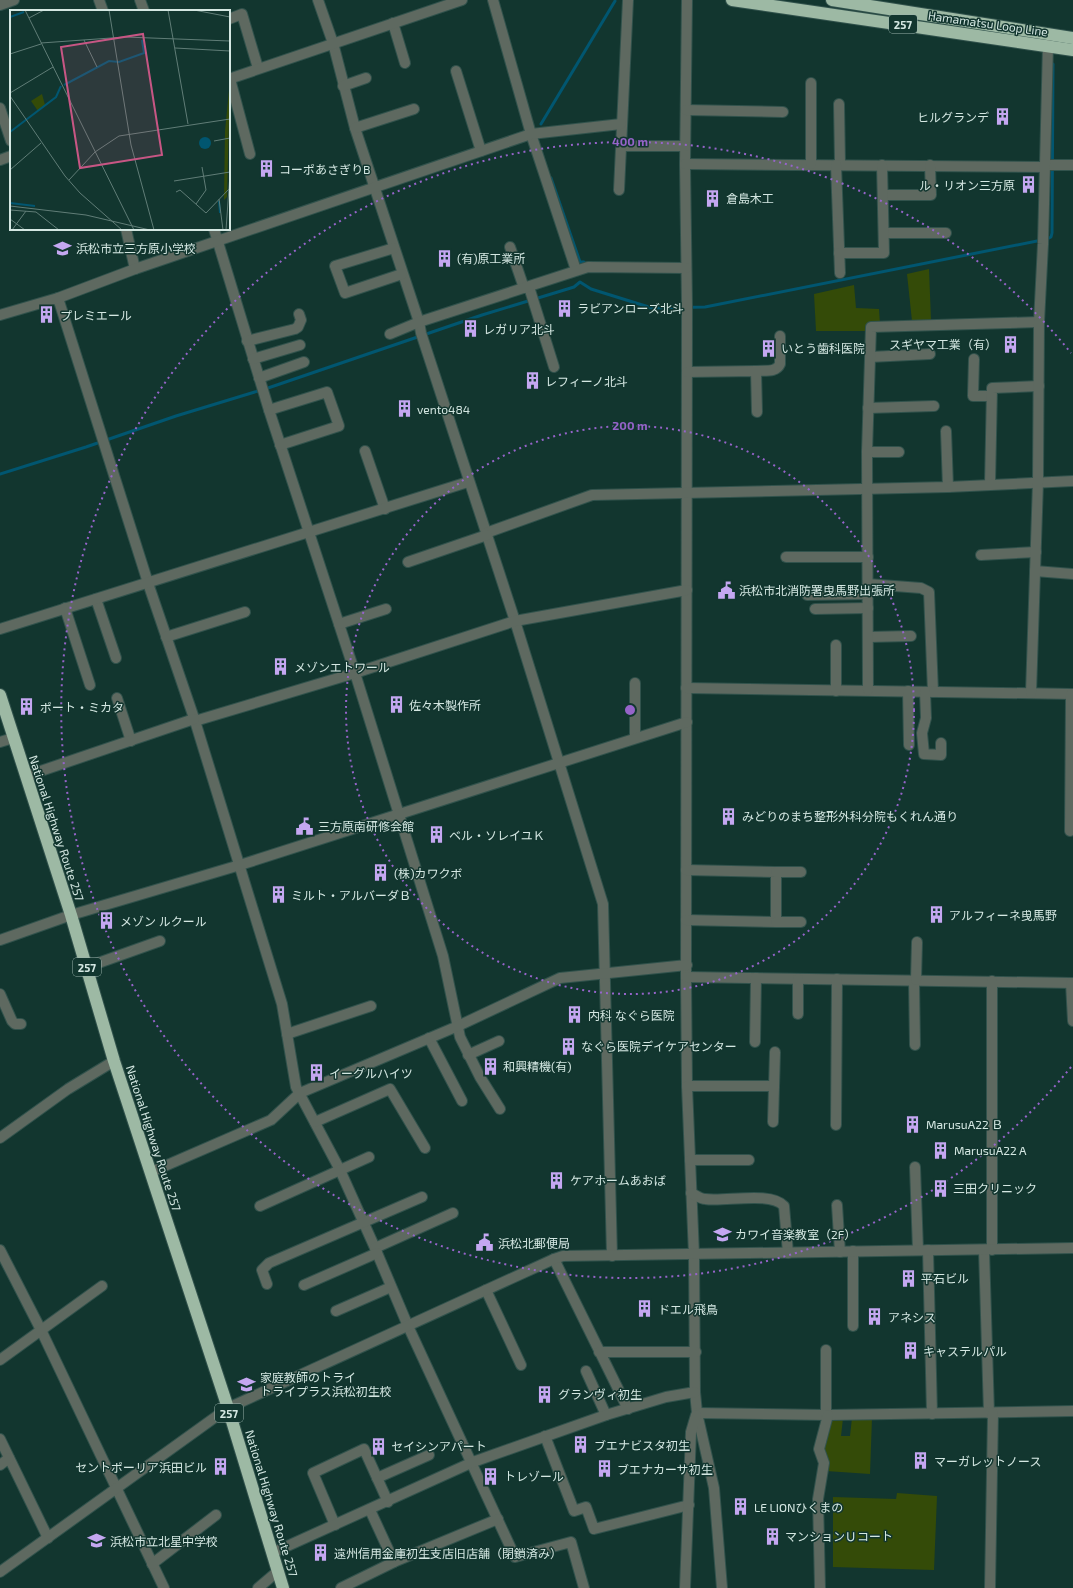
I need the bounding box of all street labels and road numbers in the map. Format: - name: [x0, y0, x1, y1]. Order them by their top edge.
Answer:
- street label: Hamamatsu Loop Line: [927, 8, 1049, 38]
- road number: 257: [889, 15, 917, 33]
- street label: National Highway Route 257: [27, 753, 87, 903]
- road number: 257: [73, 958, 101, 976]
- street label: National Highway Route 257: [124, 1063, 184, 1213]
- road number: 257: [215, 1404, 243, 1422]
- street label: National Highway Route 257: [243, 1428, 301, 1578]

